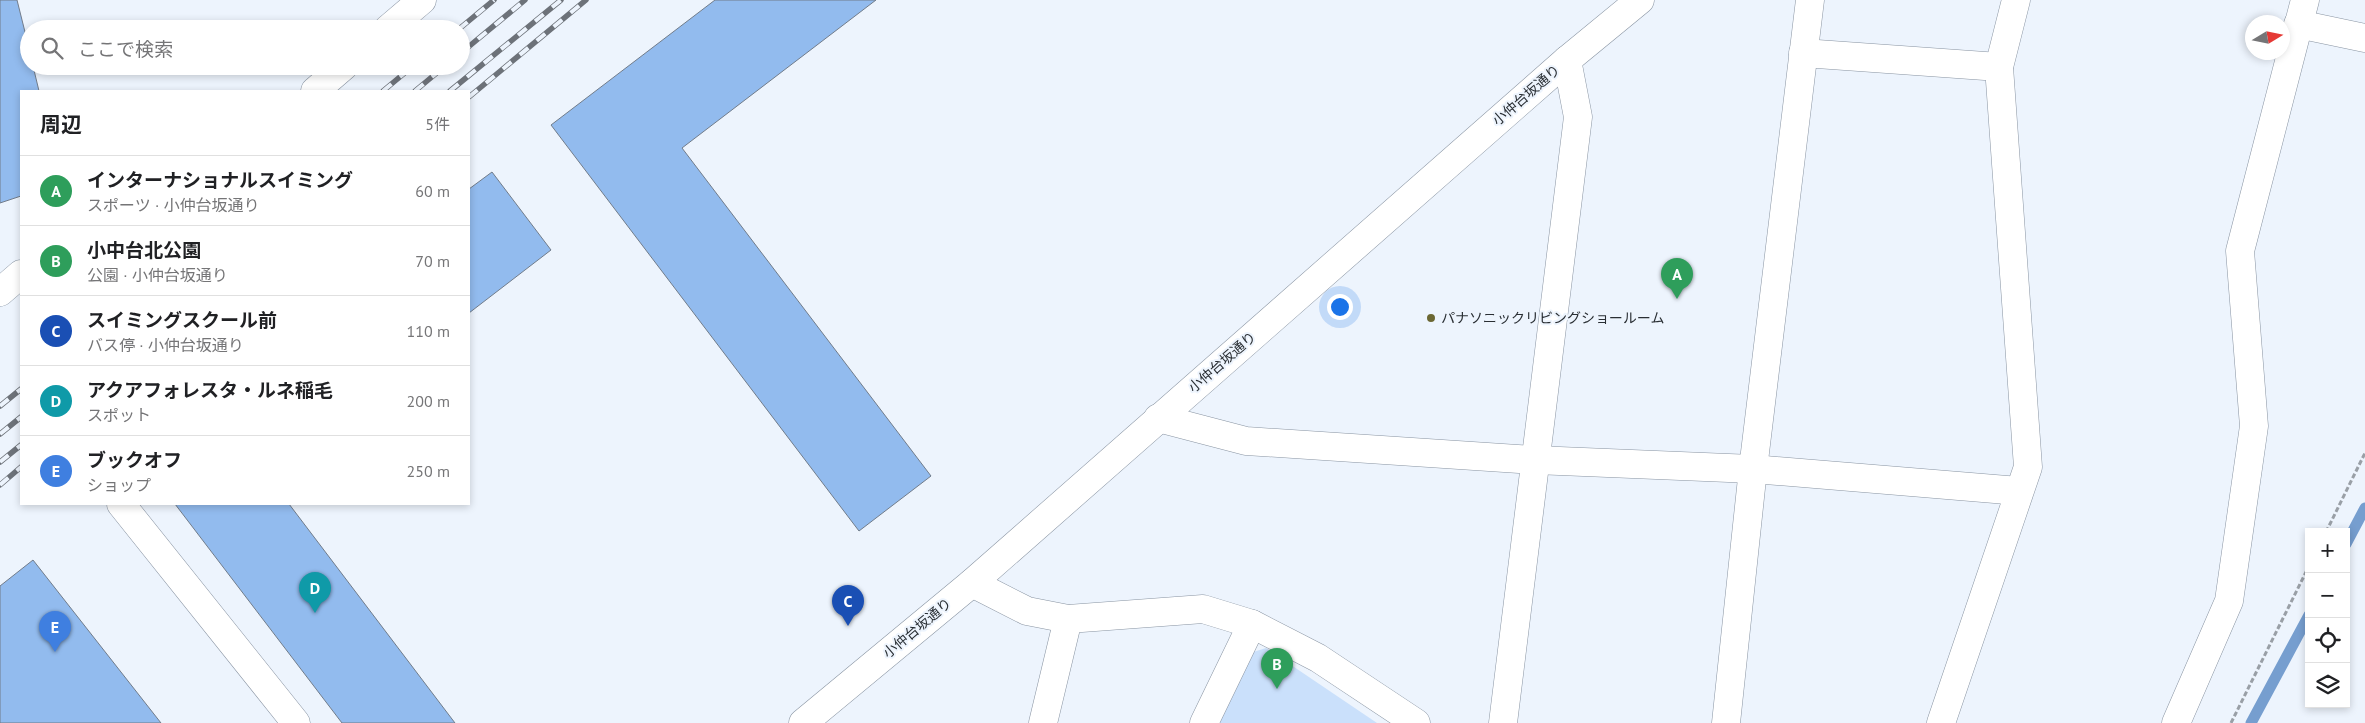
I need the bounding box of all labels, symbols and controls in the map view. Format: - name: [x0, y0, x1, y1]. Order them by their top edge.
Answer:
- north arrow: [2245, 15, 2290, 60]
- search box: [20, 20, 470, 75]
- icon: search: [38, 34, 66, 62]
- text: ここで検索: [78, 37, 173, 61]
- street label: 小仲台坂通り: [1488, 61, 1564, 129]
- text: 周辺: [40, 111, 82, 138]
- text: 5件: [425, 114, 450, 134]
- text: インターナショナルスイミング: [87, 168, 353, 192]
- text: A: [51, 181, 61, 201]
- text: 60 m: [415, 181, 450, 201]
- text: スポーツ · 小仲台坂通り: [87, 195, 260, 215]
- text: 小中台北公園: [87, 238, 201, 262]
- text: B: [51, 251, 61, 271]
- text: 70 m: [415, 251, 450, 271]
- pin: A: [1661, 258, 1693, 299]
- text: 公園 · 小仲台坂通り: [87, 265, 228, 285]
- your location: [1327, 294, 1353, 320]
- text: スイミングスクール前: [87, 308, 277, 332]
- place label: パナソニックリビングショールーム: [1441, 309, 1665, 327]
- marker: パナソニックリビングショールーム: [1425, 312, 1437, 324]
- text: C: [52, 321, 60, 341]
- text: 110 m: [407, 321, 450, 341]
- street label: 小仲台坂通り: [1184, 328, 1260, 396]
- text: バス停 · 小仲台坂通り: [87, 335, 244, 355]
- text: アクアフォレスタ・ルネ稲毛: [87, 378, 333, 402]
- text: D: [51, 391, 61, 411]
- text: 200 m: [407, 391, 450, 411]
- text: スポット: [87, 405, 151, 425]
- text: ブックオフ: [87, 448, 182, 472]
- text: E: [52, 461, 60, 481]
- text: 250 m: [407, 461, 450, 481]
- text: ショップ: [87, 475, 151, 495]
- map controls: [2305, 528, 2350, 708]
- button: +: [2305, 528, 2350, 573]
- pin: D: [299, 572, 331, 613]
- button: −: [2305, 573, 2350, 618]
- pin: C: [832, 585, 864, 626]
- street label: 小仲台坂通り: [879, 594, 955, 662]
- pin: E: [39, 611, 71, 652]
- button: locate: [2305, 618, 2350, 663]
- pin: B: [1261, 648, 1293, 689]
- button: layers: [2305, 663, 2350, 708]

